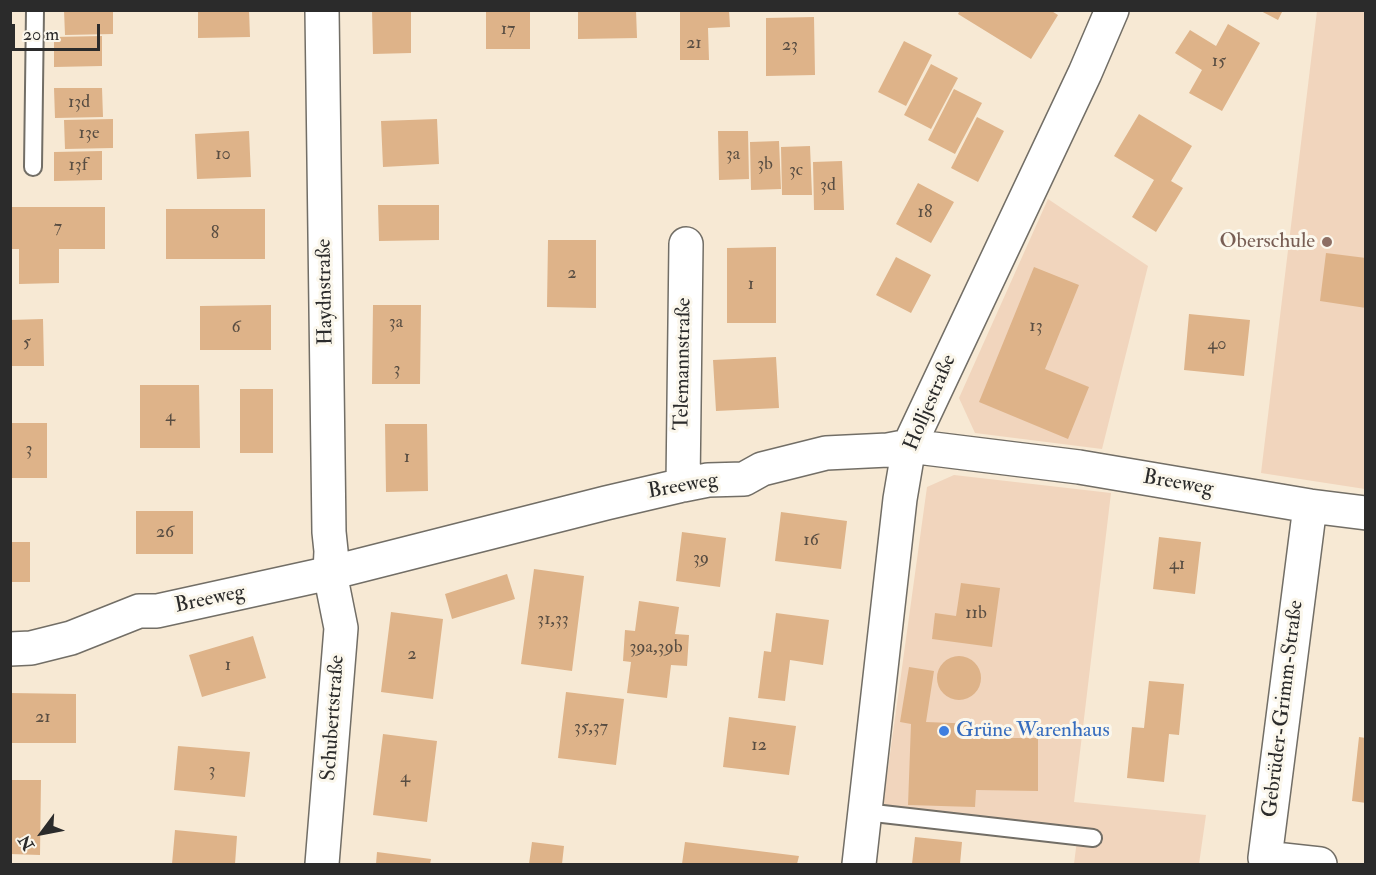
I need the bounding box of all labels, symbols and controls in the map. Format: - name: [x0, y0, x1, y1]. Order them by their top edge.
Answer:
- scale bar: [15, 12, 104, 50]
- house number: 17: [501, 19, 515, 41]
- text: 20 m: [23, 23, 59, 46]
- house number: 21: [686, 33, 702, 55]
- house number: 23: [782, 35, 798, 57]
- house number: 15: [1212, 51, 1226, 73]
- house number: 13d: [68, 92, 90, 114]
- house number: 13e: [79, 123, 99, 145]
- house number: 10: [215, 144, 231, 166]
- house number: 3a: [726, 144, 740, 166]
- house number: 3b: [757, 154, 773, 176]
- house number: 13f: [68, 155, 88, 177]
- house number: 3c: [789, 160, 803, 182]
- house number: 3d: [820, 175, 836, 197]
- house number: 18: [918, 202, 932, 224]
- house number: 7: [54, 217, 62, 239]
- house number: 8: [211, 223, 219, 245]
- place label: Oberschule: [1220, 229, 1315, 255]
- marker: Oberschule: [1320, 235, 1334, 249]
- street label: Haydnstraße: [312, 239, 340, 345]
- house number: 2: [567, 263, 577, 285]
- house number: 1: [748, 274, 754, 296]
- street label: Telemannstraße: [670, 297, 698, 431]
- house number: 3a: [389, 312, 403, 334]
- house number: 13: [1029, 316, 1043, 338]
- house number: 6: [231, 317, 241, 339]
- house number: 5: [23, 332, 31, 354]
- house number: 40: [1208, 334, 1226, 356]
- street label: Holljestraße: [899, 351, 963, 455]
- house number: 3: [394, 359, 400, 381]
- house number: 4: [165, 406, 175, 428]
- house number: 3: [26, 439, 32, 461]
- house number: 1: [404, 447, 410, 469]
- street label: Breeweg: [1141, 465, 1215, 503]
- street label: Breeweg: [646, 468, 720, 506]
- house number: 26: [156, 522, 174, 544]
- house number: 16: [803, 530, 819, 552]
- house number: 39: [693, 548, 709, 570]
- house number: 41: [1169, 554, 1185, 576]
- street label: Breeweg: [173, 580, 247, 620]
- street label: Gebrüder-Grimm-Straße: [1258, 599, 1310, 819]
- house number: 11b: [965, 603, 987, 625]
- house number: 31,33: [537, 609, 569, 631]
- house number: 39a,39b: [629, 637, 683, 659]
- house number: 2: [407, 644, 417, 666]
- street label: Schubertstraße: [317, 654, 351, 782]
- house number: 1: [225, 655, 231, 677]
- house number: 21: [35, 707, 51, 729]
- house number: 35,37: [574, 717, 608, 739]
- place label: Grüne Warenhaus: [956, 718, 1110, 744]
- marker: Grüne Warenhaus: [937, 724, 951, 738]
- house number: 12: [751, 735, 767, 757]
- house number: 3: [209, 760, 215, 782]
- house number: 4: [400, 767, 410, 789]
- north arrow: [12, 803, 72, 863]
- text: N: [14, 831, 39, 854]

